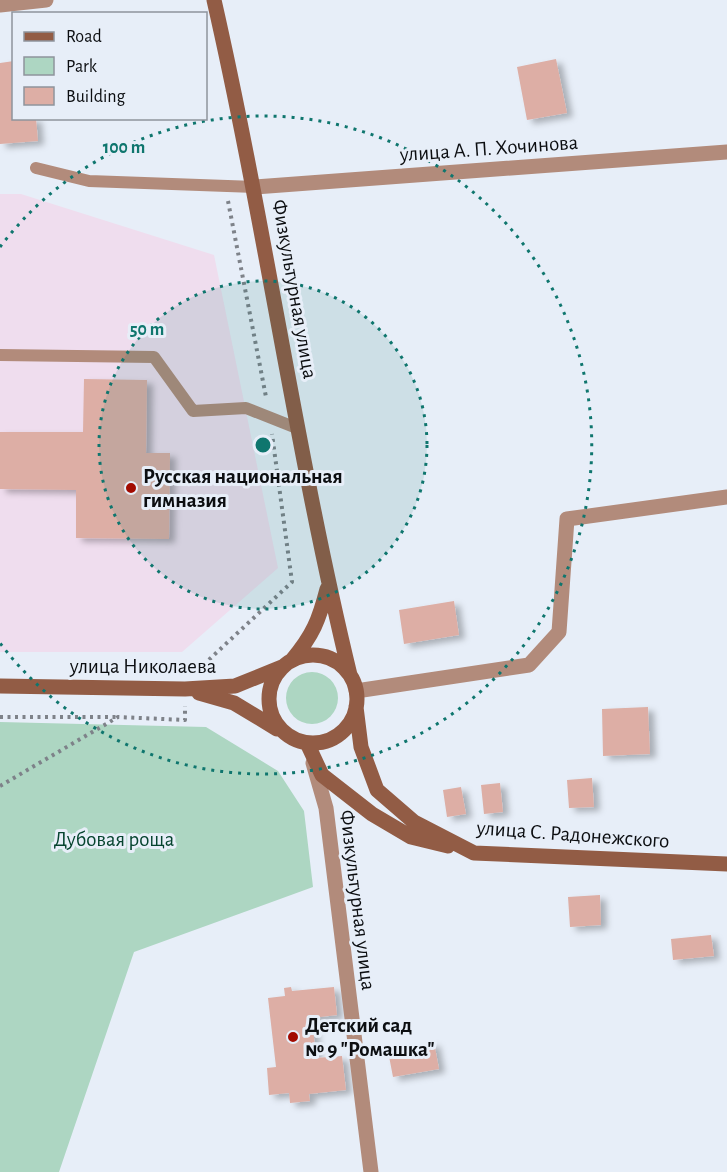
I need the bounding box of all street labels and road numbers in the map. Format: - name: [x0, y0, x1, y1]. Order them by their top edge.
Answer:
- street label: улица А. П. Хочинова: [398, 132, 579, 165]
- street label: Физкультурная улица: [268, 198, 321, 381]
- street label: улица Николаева: [69, 656, 217, 677]
- street label: Физкультурная улица: [336, 809, 379, 992]
- street label: улица С. Радонежского: [475, 817, 670, 852]

